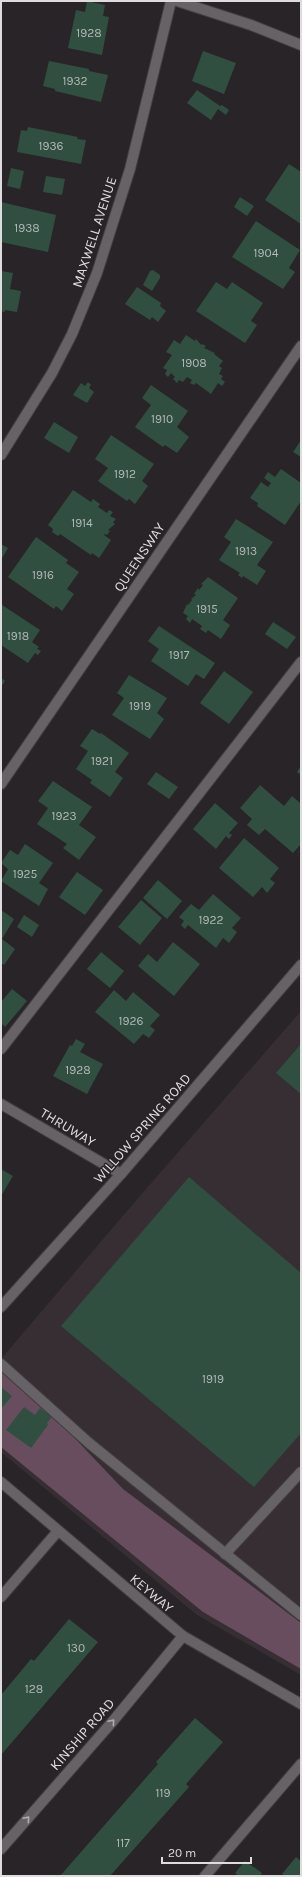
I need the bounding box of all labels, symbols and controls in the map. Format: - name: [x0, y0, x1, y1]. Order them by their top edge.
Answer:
- house number: 1928: [76, 26, 102, 40]
- house number: 1932: [63, 74, 88, 88]
- house number: 1936: [39, 139, 64, 153]
- street label: MAXWELL AVENUE: [69, 175, 120, 290]
- house number: 1938: [14, 221, 40, 235]
- house number: 1904: [254, 246, 279, 260]
- house number: 1908: [181, 356, 207, 370]
- house number: 1910: [151, 412, 173, 426]
- house number: 1912: [114, 467, 136, 481]
- house number: 1914: [71, 516, 93, 530]
- street label: QUEENSWAY: [110, 519, 169, 595]
- house number: 1913: [235, 544, 257, 558]
- house number: 1916: [32, 568, 54, 582]
- house number: 1915: [196, 602, 218, 616]
- house number: 1918: [7, 629, 29, 643]
- house number: 1917: [169, 648, 190, 662]
- house number: 1919: [129, 699, 151, 713]
- house number: 1921: [91, 754, 113, 768]
- house number: 1923: [52, 809, 76, 823]
- house number: 1925: [13, 867, 38, 881]
- house number: 1922: [199, 913, 223, 927]
- house number: 1926: [119, 1014, 143, 1028]
- house number: 1928: [65, 1063, 91, 1077]
- street label: WILLOW SPRING ROAD: [90, 1070, 195, 1187]
- street label: THRUWAY: [37, 1104, 99, 1151]
- house number: 1919: [202, 1372, 224, 1386]
- street label: KEYWAY: [126, 1570, 177, 1617]
- house number: 130: [67, 1641, 85, 1655]
- house number: 128: [25, 1682, 43, 1696]
- street label: KINSHIP ROAD: [47, 1695, 118, 1774]
- one-way arrow: [108, 1719, 115, 1726]
- house number: 119: [156, 1786, 170, 1800]
- one-way arrow: [22, 1817, 29, 1824]
- house number: 117: [116, 1836, 130, 1850]
- scale bar: [162, 1839, 251, 1865]
- text: 20 m: [168, 1846, 196, 1860]

